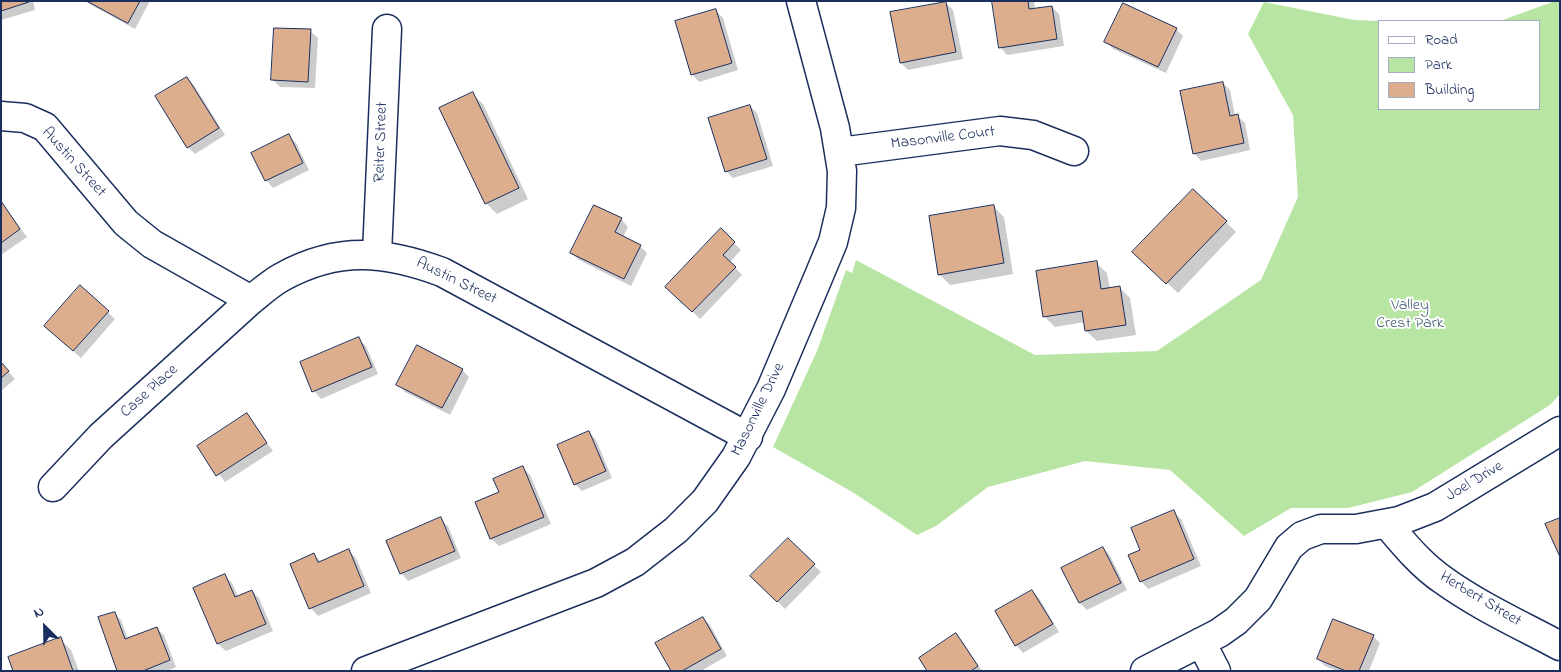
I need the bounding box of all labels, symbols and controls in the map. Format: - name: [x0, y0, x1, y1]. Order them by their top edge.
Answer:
- legend: [1378, 20, 1541, 110]
- text: Road: [1425, 29, 1458, 51]
- text: Park: [1425, 54, 1452, 76]
- text: Building: [1425, 79, 1474, 101]
- street label: Reiter Street: [371, 101, 393, 183]
- street label: Masonville Court: [890, 123, 996, 155]
- street label: Austin Street: [37, 124, 109, 202]
- street label: Austin Street: [412, 254, 500, 310]
- park label: Valley Crest Park: [1376, 296, 1444, 334]
- street label: Masonville Drive: [728, 360, 790, 460]
- street label: Case Place: [117, 361, 183, 423]
- street label: Joel Drive: [1443, 457, 1507, 507]
- street label: Herbert Street: [1436, 568, 1524, 632]
- text: N: [30, 601, 47, 624]
- north arrow: [20, 602, 70, 652]

